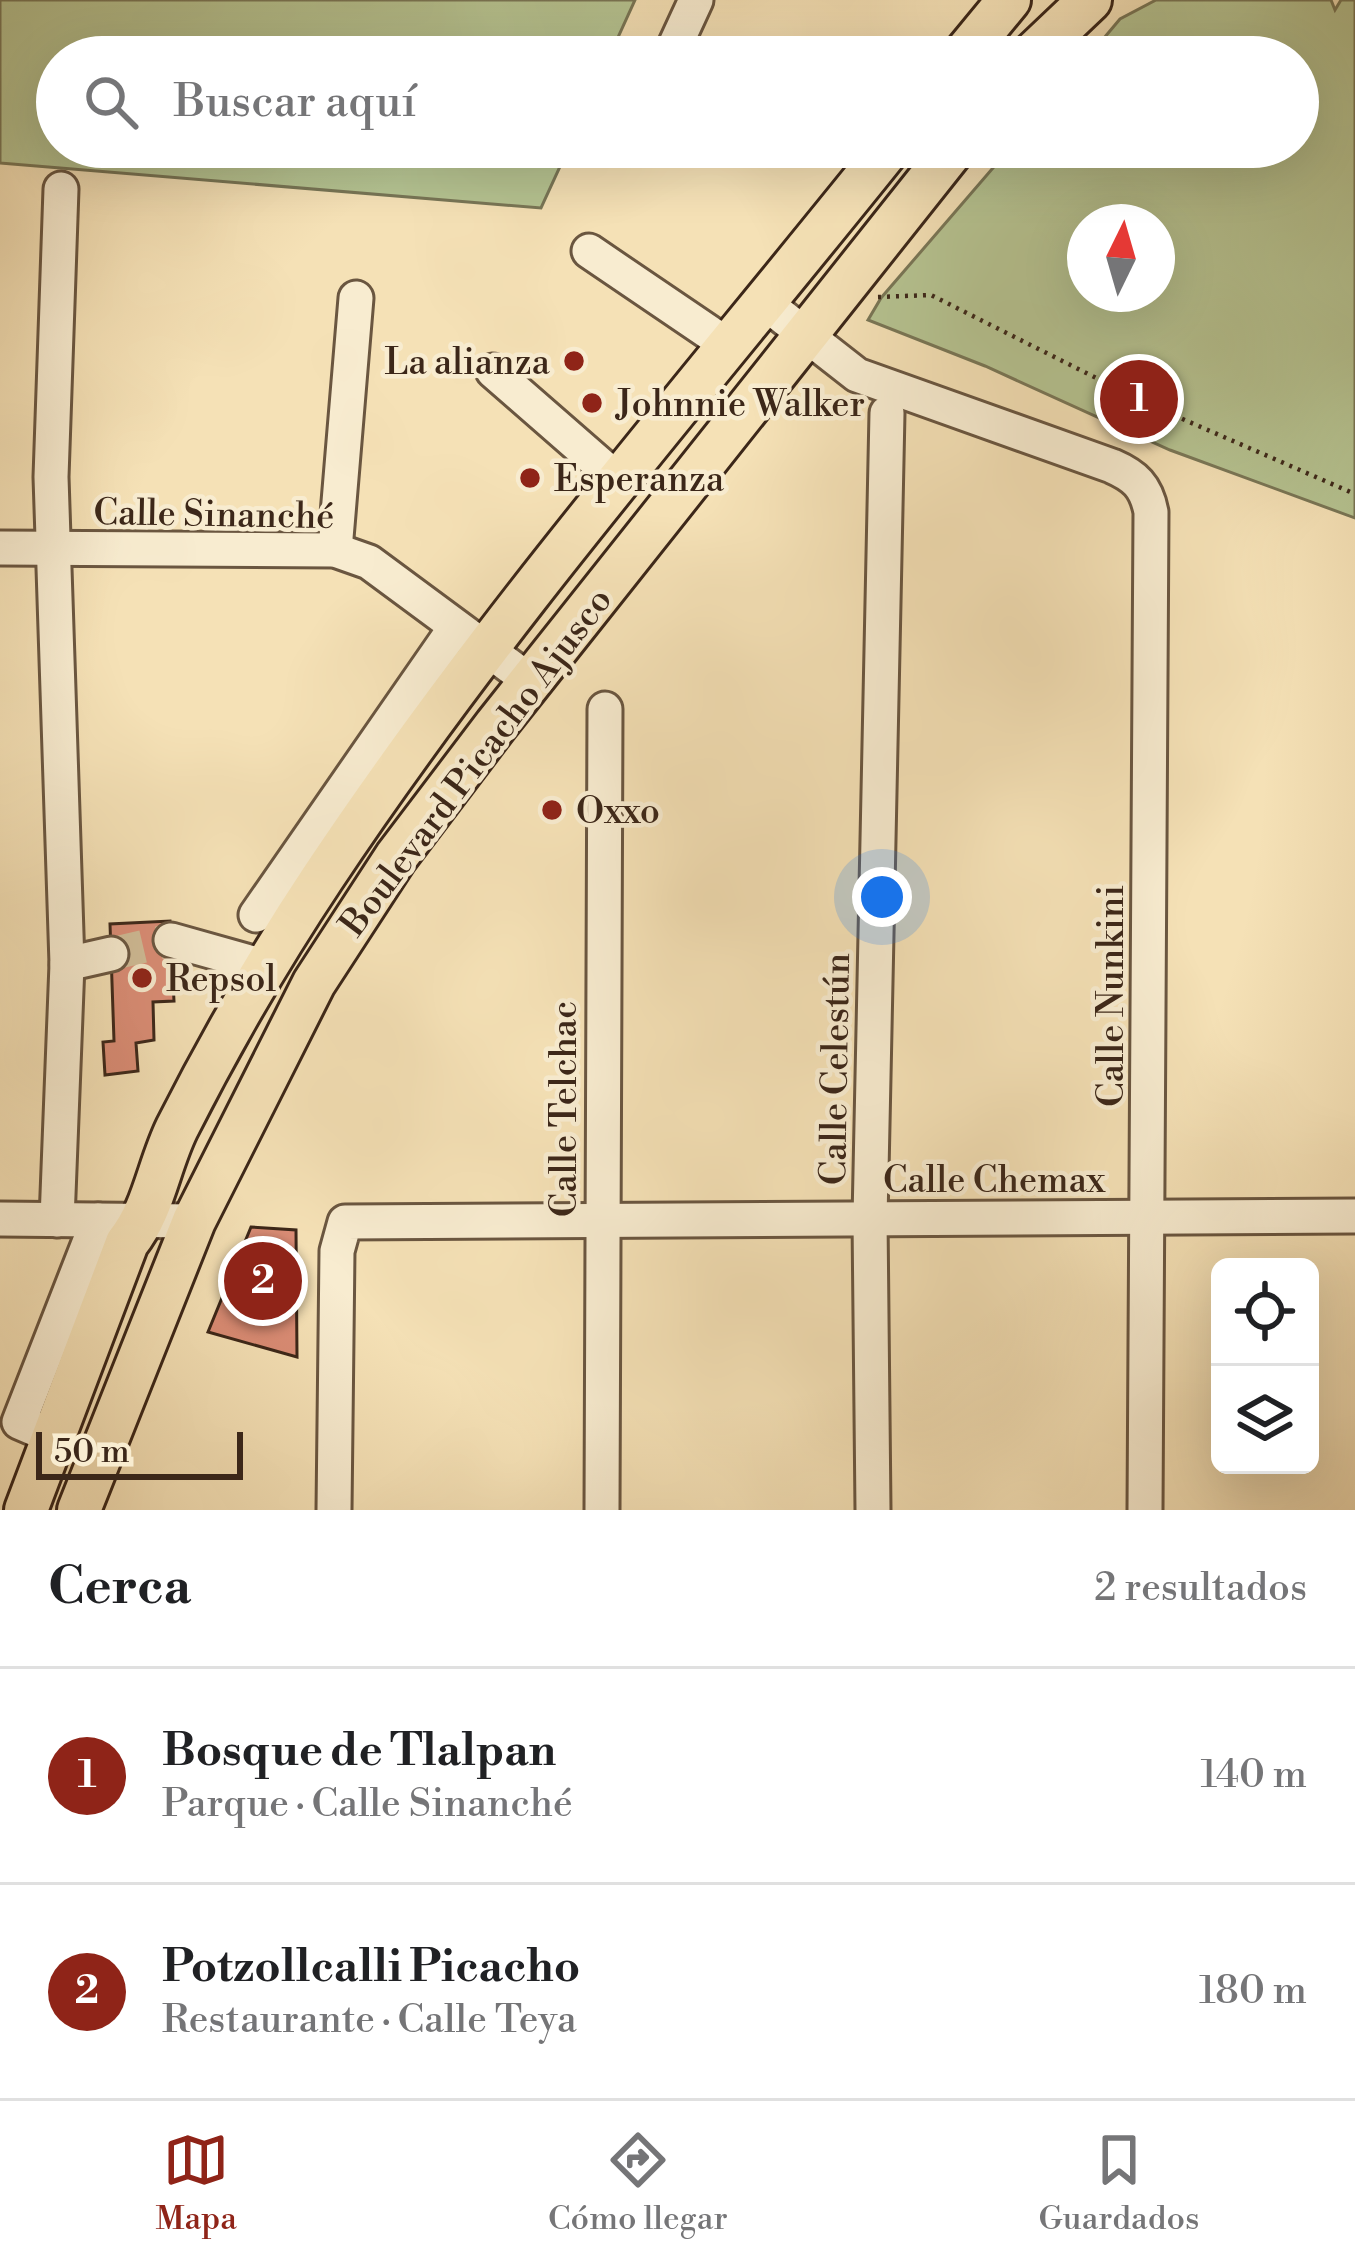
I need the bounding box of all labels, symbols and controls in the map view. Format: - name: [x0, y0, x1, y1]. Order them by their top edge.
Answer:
- search box: [36, 36, 1319, 168]
- icon: search: [78, 69, 144, 135]
- text: Buscar aquí: [174, 74, 416, 131]
- north arrow: [1067, 204, 1175, 312]
- place label: La alianza: [385, 341, 551, 386]
- marker: La alianza: [561, 348, 587, 374]
- pin: 1: [1100, 354, 1178, 444]
- place label: Johnnie Walker: [614, 383, 865, 428]
- marker: Johnnie Walker: [579, 390, 605, 416]
- place label: Esperanza: [554, 458, 725, 503]
- marker: Esperanza: [517, 465, 543, 491]
- street label: Calle Sinanché: [93, 491, 335, 540]
- street label: Boulevard Picacho Ajusco: [331, 579, 623, 947]
- place label: Oxxo: [576, 790, 660, 835]
- marker: Oxxo: [539, 797, 565, 823]
- your location: [852, 867, 912, 927]
- street label: Calle Nunkini: [1090, 885, 1135, 1107]
- street label: Calle Celestún: [812, 952, 861, 1186]
- place label: Repsol: [166, 958, 277, 1003]
- marker: Repsol: [129, 965, 155, 991]
- street label: Calle Telchac: [543, 1001, 588, 1217]
- street label: Calle Chemax: [883, 1159, 1106, 1204]
- pin: 2: [224, 1236, 302, 1326]
- map controls: [1211, 1258, 1319, 1474]
- button: locate: [1211, 1258, 1319, 1366]
- button: layers: [1211, 1366, 1319, 1474]
- scale bar: [36, 1426, 243, 1479]
- text: 50 m: [54, 1432, 130, 1473]
- text: Cerca: [48, 1556, 191, 1620]
- text: 2 resultados: [1094, 1564, 1307, 1613]
- text: Bosque de Tlalpan: [162, 1723, 556, 1780]
- text: 1: [78, 1751, 96, 1800]
- text: 140 m: [1200, 1751, 1307, 1800]
- text: Parque · Calle Sinanché: [162, 1780, 573, 1829]
- text: Potzollcalli Picacho: [162, 1939, 580, 1996]
- text: 2: [75, 1967, 99, 2016]
- text: 180 m: [1199, 1967, 1307, 2016]
- text: Restaurante · Calle Teya: [162, 1996, 577, 2045]
- tab: Mapa: [155, 2127, 237, 2240]
- tab: Cómo llegar: [548, 2127, 728, 2240]
- tab: Guardados: [1039, 2127, 1200, 2240]

